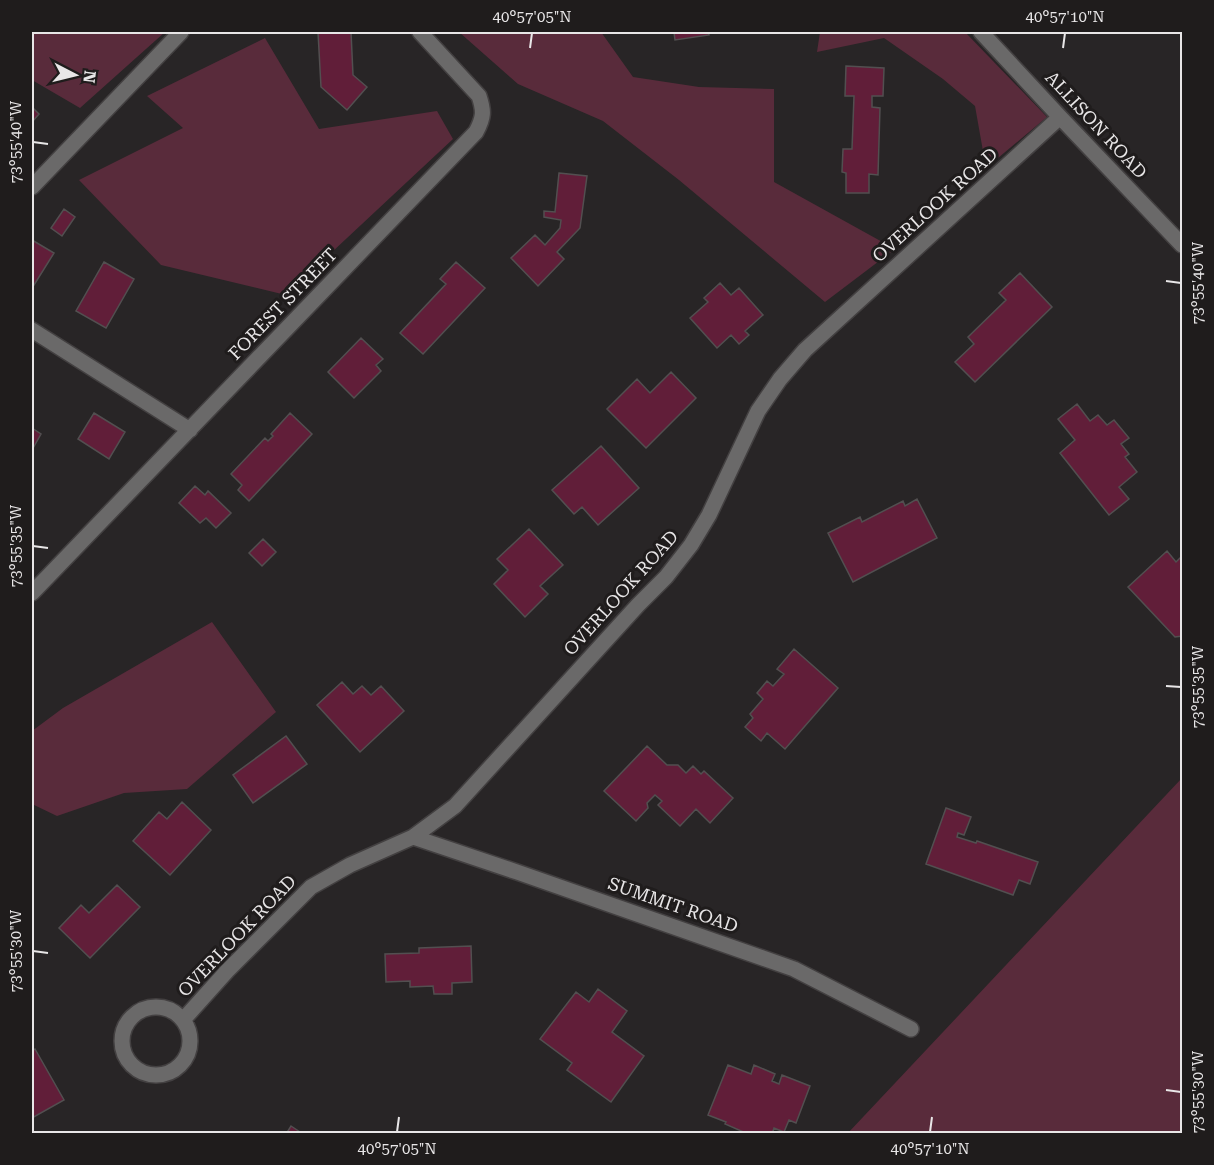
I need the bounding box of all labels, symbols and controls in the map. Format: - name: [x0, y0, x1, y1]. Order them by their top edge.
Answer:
- text: 40°57'05"N: [492, 8, 572, 26]
- text: 40°57'10"N: [1025, 8, 1105, 26]
- north arrow: [45, 45, 105, 105]
- street label: ALLISON ROAD: [1041, 67, 1151, 183]
- text: N: [79, 69, 100, 84]
- text: 73°55'40"W: [7, 100, 25, 183]
- street label: OVERLOOK ROAD: [868, 143, 1002, 266]
- text: 73°55'40"W: [1189, 241, 1207, 324]
- street label: FOREST STREET: [224, 243, 341, 364]
- text: 73°55'35"W: [7, 504, 25, 587]
- street label: OVERLOOK ROAD: [559, 526, 682, 659]
- text: 73°55'35"W: [1189, 645, 1207, 728]
- street label: OVERLOOK ROAD: [173, 870, 300, 1001]
- street label: SUMMIT ROAD: [605, 872, 741, 937]
- text: 73°55'30"W: [7, 909, 25, 992]
- text: 73°55'30"W: [1189, 1050, 1207, 1133]
- text: 40°57'05"N: [357, 1140, 437, 1158]
- text: 40°57'10"N: [890, 1140, 970, 1158]

